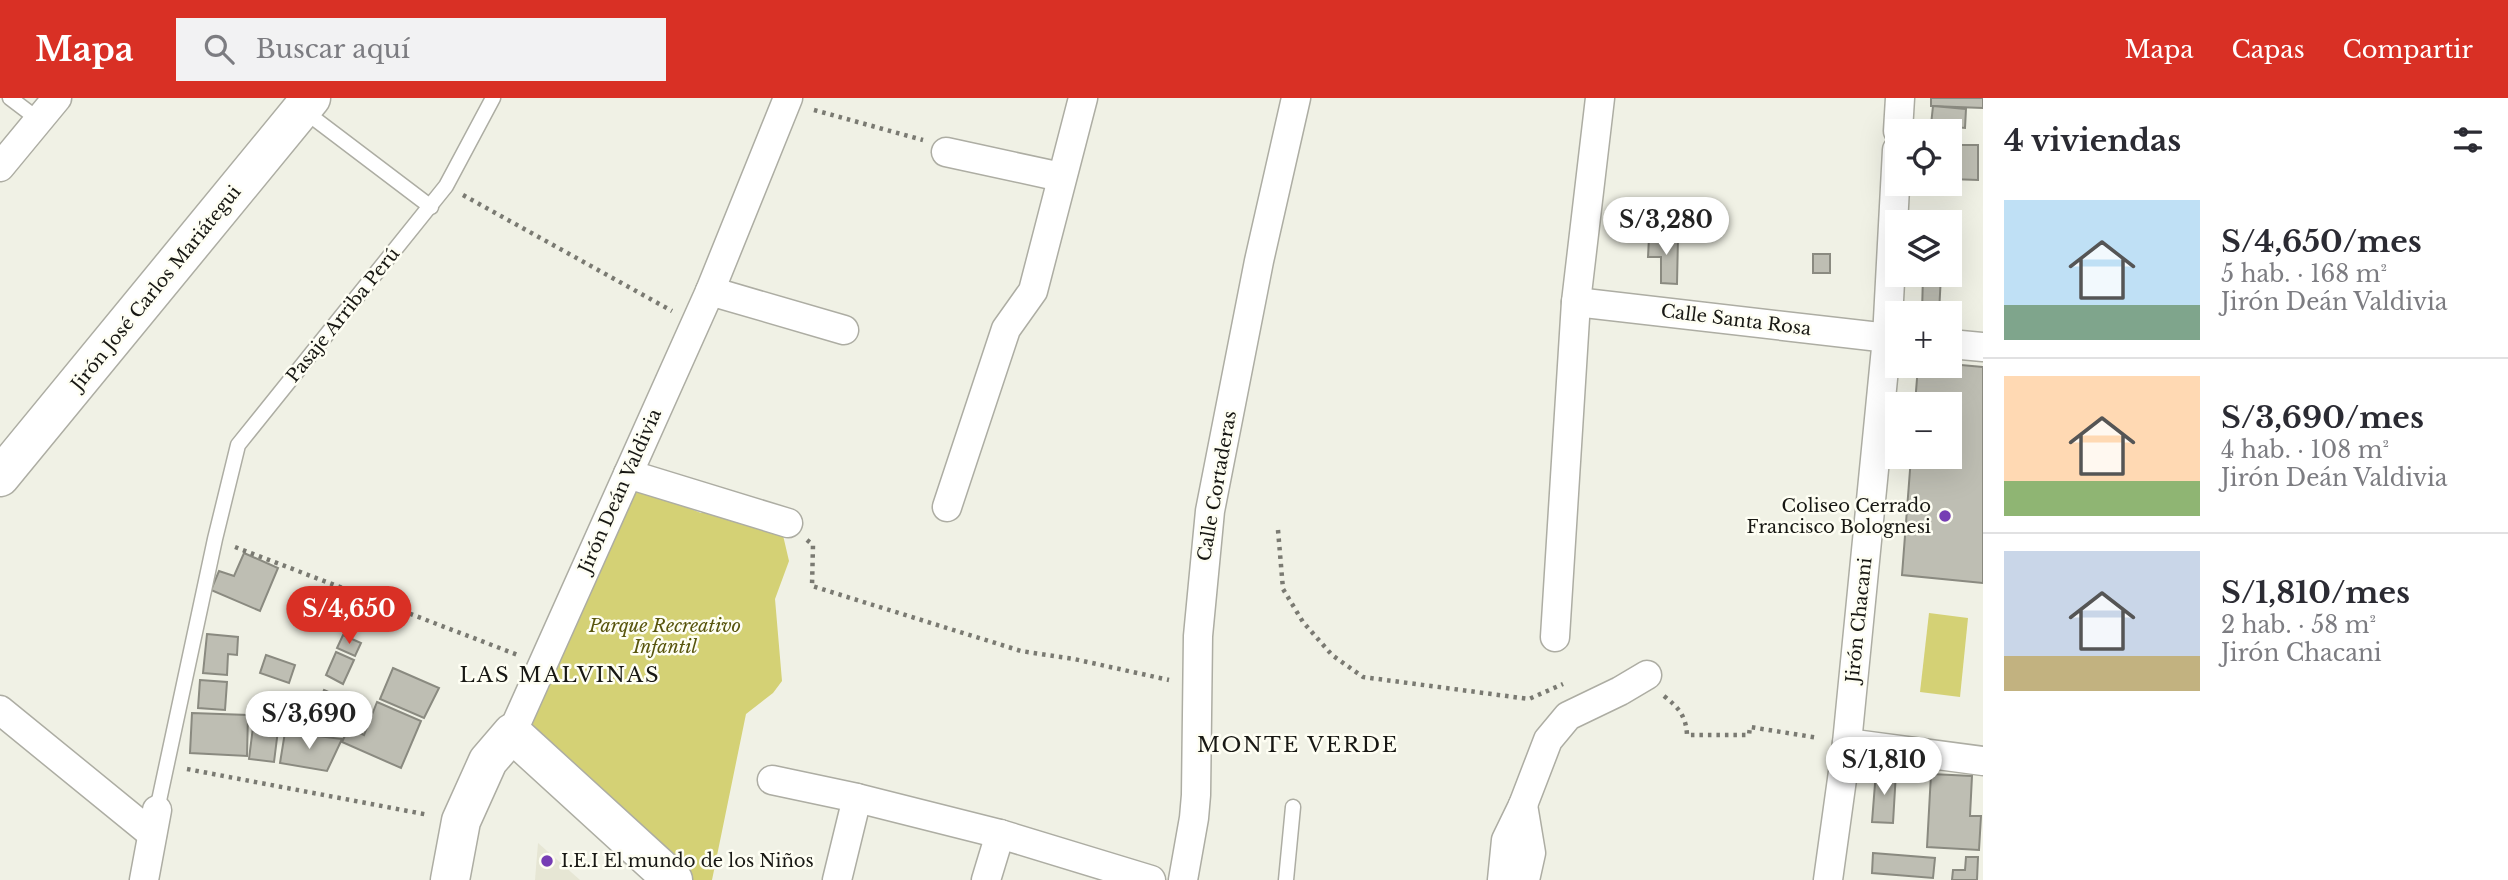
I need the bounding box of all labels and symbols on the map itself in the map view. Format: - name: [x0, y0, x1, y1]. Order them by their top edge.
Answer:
- street label: Jirón José Carlos Mariátegui: [65, 181, 245, 396]
- pin: S/3,280: [1601, 198, 1731, 257]
- street label: Pasaje Arriba Perú: [282, 243, 404, 387]
- street label: Calle Santa Rosa: [1660, 300, 1812, 340]
- street label: Jirón Deán Valdivia: [573, 406, 666, 578]
- street label: Calle Cortaderas: [1193, 409, 1241, 563]
- place label: Coliseo Cerrado Francisco Bolognesi: [1747, 495, 1931, 538]
- marker: Coliseo Cerrado Francisco Bolognesi: [1937, 508, 1953, 524]
- street label: Jirón Chacani: [1841, 556, 1877, 686]
- pin: S/4,650: [284, 587, 414, 646]
- park label: Parque Recreativo Infantil: [588, 615, 741, 658]
- district label: LAS MALVINAS: [459, 662, 661, 688]
- pin: S/3,690: [244, 692, 374, 751]
- district label: MONTE VERDE: [1197, 732, 1399, 758]
- pin: S/1,810: [1819, 738, 1949, 797]
- place label: I.E.I El mundo de los Niños: [561, 850, 814, 872]
- marker: I.E.I El mundo de los Niños: [539, 853, 555, 869]

